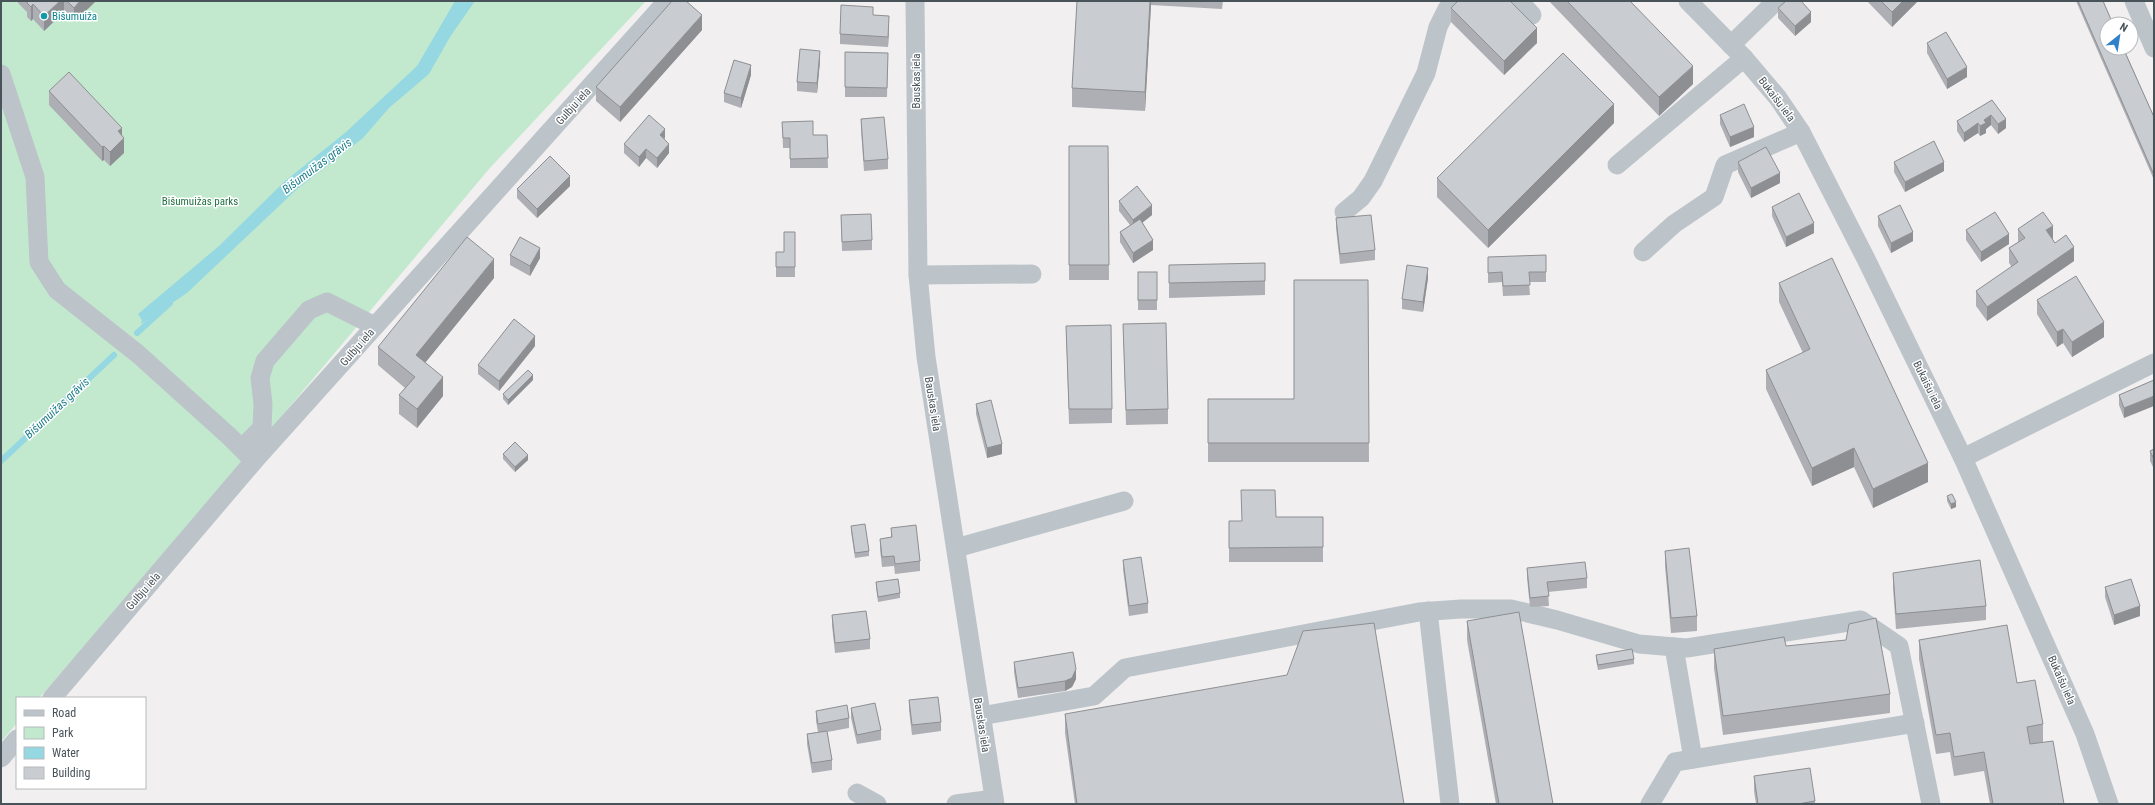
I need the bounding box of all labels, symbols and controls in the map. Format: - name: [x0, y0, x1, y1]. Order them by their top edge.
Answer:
- place label: Bišumuiža: [52, 10, 97, 23]
- marker: Bišumuiža: [39, 11, 49, 21]
- north arrow: [2099, 16, 2139, 56]
- text: N: [2118, 20, 2130, 35]
- street label: Bauskas iela: [910, 54, 923, 108]
- street label: Bukaišu iela: [1756, 74, 1798, 124]
- street label: Gulbju iela: [553, 85, 593, 128]
- water label: Bišumuižas grāvis: [280, 135, 354, 197]
- park label: Bišumuižas parks: [162, 195, 238, 208]
- street label: Gulbju iela: [338, 326, 377, 369]
- street label: Bukaišu iela: [1910, 359, 1945, 412]
- water label: Bišumuižas grāvis: [22, 374, 92, 442]
- street label: Bauskas iela: [922, 376, 943, 432]
- street label: Gulbju iela: [124, 570, 163, 613]
- street label: Bukaišu iela: [2045, 654, 2078, 707]
- legend: [16, 697, 146, 789]
- street label: Bauskas iela: [971, 697, 992, 753]
- text: Road: [52, 706, 76, 720]
- text: Park: [52, 726, 74, 740]
- text: Water: [52, 746, 80, 760]
- text: Building: [52, 766, 90, 780]

